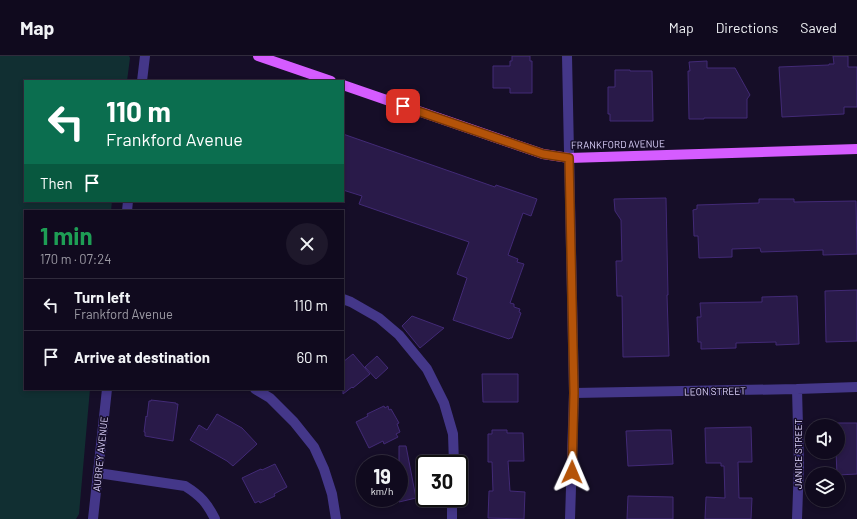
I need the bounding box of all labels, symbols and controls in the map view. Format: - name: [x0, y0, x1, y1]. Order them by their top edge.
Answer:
- text: Map: [20, 16, 54, 39]
- text: Map: [669, 19, 694, 36]
- text: Directions: [716, 19, 778, 36]
- text: Saved: [800, 19, 837, 36]
- pin: [386, 89, 420, 123]
- text: 110 m: [106, 94, 171, 128]
- icon: arrive: [392, 95, 414, 117]
- icon: left: [40, 96, 92, 148]
- text: Frankford Avenue: [106, 128, 243, 150]
- street label: FRANKFORD AVENUE: [571, 137, 665, 151]
- icon: arrive: [81, 172, 103, 194]
- text: Then: [40, 174, 73, 192]
- text: 1 min: [40, 221, 93, 250]
- button: close: [286, 223, 328, 265]
- text: 170 m · 07:24: [40, 251, 111, 267]
- text: Turn left: [74, 288, 130, 306]
- icon: left: [40, 294, 62, 316]
- text: 110 m: [294, 296, 328, 314]
- text: Frankford Avenue: [74, 306, 173, 322]
- icon: arrive: [40, 346, 62, 368]
- text: Arrive at destination: [74, 348, 210, 366]
- text: 60 m: [296, 348, 328, 366]
- street label: LEON STREET: [684, 384, 746, 398]
- street label: AUBREY AVENUE: [90, 416, 110, 492]
- street label: JANICE STREET: [792, 418, 804, 489]
- map controls: [805, 419, 845, 507]
- button: sound: [805, 419, 845, 459]
- position arrow: [551, 451, 593, 493]
- speed limit sign: 30: [416, 455, 468, 507]
- text: 19: [373, 464, 391, 488]
- button: layers: [805, 467, 845, 507]
- text: km/h: [371, 485, 393, 497]

